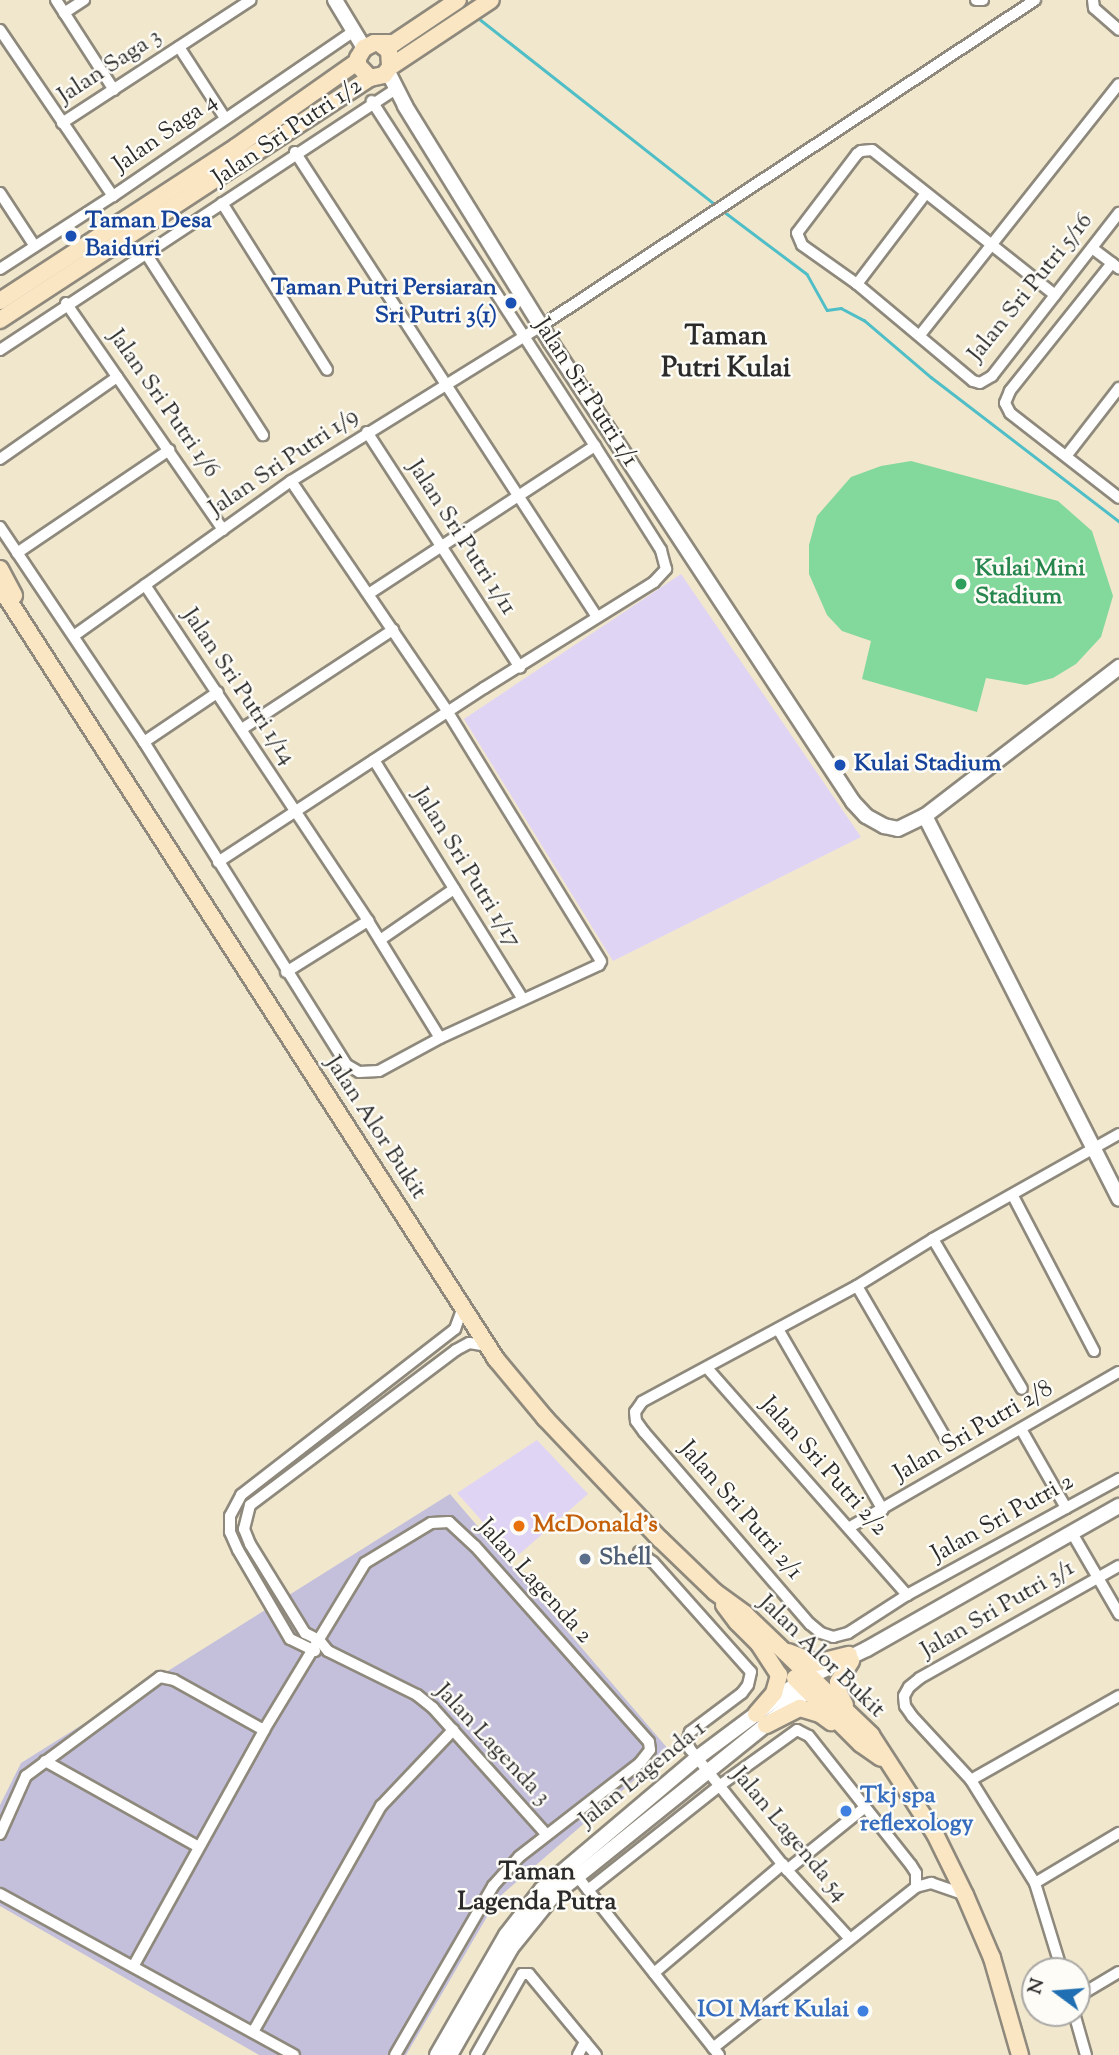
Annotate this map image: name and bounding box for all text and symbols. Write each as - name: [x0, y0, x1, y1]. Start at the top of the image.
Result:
- street label: Jalan Saga 3: [53, 23, 167, 111]
- street label: Jalan Sri Putri 1/2: [208, 72, 368, 194]
- street label: Jalan Saga 4: [109, 88, 223, 180]
- place label: Taman Desa Baiduri: [85, 208, 212, 264]
- street label: Jalan Sri Putri 5/16: [962, 208, 1100, 368]
- marker: Taman Desa Baiduri: [63, 228, 79, 244]
- place label: Taman Putri Persiaran Sri Putri 3(1): [271, 275, 497, 331]
- marker: Taman Putri Persiaran Sri Putri 3(1): [503, 295, 519, 311]
- street label: Jalan Sri Putri 1/1: [526, 313, 644, 473]
- district label: Taman Putri Kulai: [661, 320, 791, 386]
- street label: Jalan Sri Putri 1/6: [101, 324, 225, 484]
- street label: Jalan Sri Putri 1/9: [204, 402, 364, 524]
- street label: Jalan Sri Putri 1/11: [400, 455, 522, 621]
- place label: Kulai Mini Stadium: [975, 556, 1085, 612]
- marker: Kulai Mini Stadium: [953, 576, 969, 592]
- street label: Jalan Sri Putri 1/14: [175, 603, 301, 771]
- place label: Kulai Stadium: [854, 751, 1001, 779]
- marker: Kulai Stadium: [832, 757, 848, 773]
- street label: Jalan Sri Putri 1/17: [405, 783, 527, 953]
- street label: Jalan Alor Bukit: [318, 1051, 432, 1205]
- street label: Jalan Sri Putri 2/8: [890, 1375, 1058, 1489]
- street label: Jalan Sri Putri 2/2: [753, 1392, 893, 1542]
- street label: Jalan Sri Putri 2/1: [672, 1436, 808, 1586]
- street label: Jalan Sri Putri 2: [927, 1468, 1079, 1570]
- place label: McDonald's: [533, 1512, 658, 1540]
- street label: Jalan Lagenda 2: [470, 1514, 598, 1650]
- marker: McDonald's: [511, 1518, 527, 1534]
- place label: Shell: [599, 1545, 652, 1573]
- marker: Shell: [577, 1551, 593, 1567]
- street label: Jalan Sri Putri 3/1: [916, 1554, 1080, 1666]
- street label: Jalan Alor Bukit: [752, 1589, 890, 1725]
- street label: Jalan Lagenda 3: [428, 1678, 556, 1812]
- street label: Jalan Lagenda 1: [574, 1715, 712, 1835]
- street label: Jalan Lagenda 54: [724, 1762, 854, 1908]
- place label: Tkj spa reflexology: [860, 1783, 973, 1839]
- marker: Tkj spa reflexology: [838, 1803, 854, 1819]
- district label: Taman Lagenda Putra: [457, 1857, 617, 1918]
- north arrow: [1021, 1957, 1091, 2027]
- text: N: [1022, 1976, 1052, 1998]
- place label: IOI Mart Kulai: [698, 1997, 849, 2025]
- marker: IOI Mart Kulai: [855, 2003, 871, 2019]

